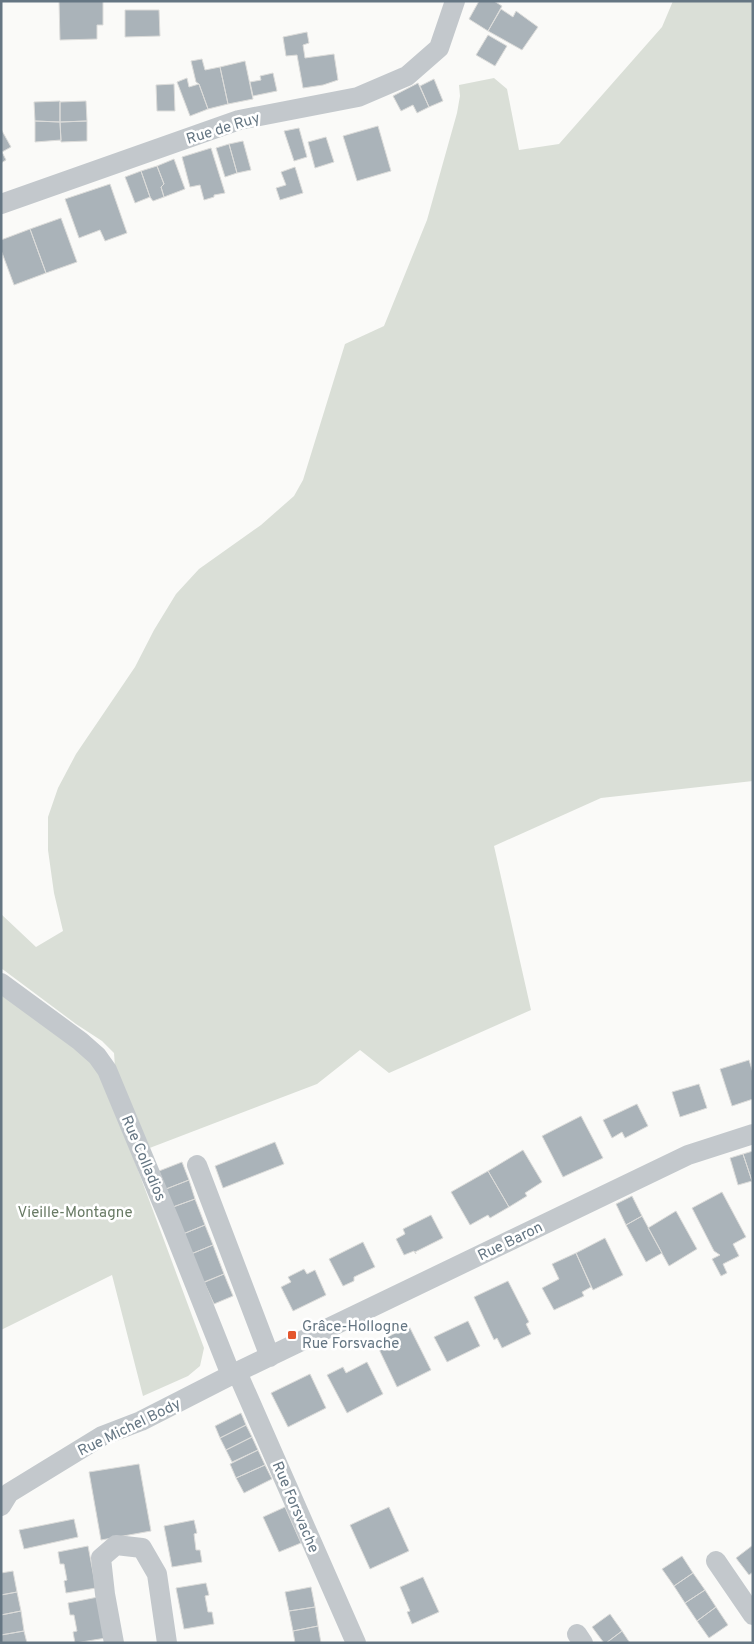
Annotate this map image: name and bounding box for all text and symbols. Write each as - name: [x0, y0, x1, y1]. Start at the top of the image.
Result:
- street label: Rue de Ruy: [184, 109, 263, 150]
- street label: Rue Colladios: [116, 1113, 169, 1204]
- park label: Vieille-Montagne: [18, 1204, 132, 1223]
- street label: Rue Baron: [475, 1218, 546, 1266]
- place label: Grâce-Hollogne Rue Forsvache: [302, 1318, 408, 1354]
- marker: Grâce-Hollogne Rue Forsvache: [286, 1329, 298, 1341]
- street label: Rue Michel Body: [75, 1395, 184, 1461]
- street label: Rue Forsvache: [267, 1459, 322, 1556]

